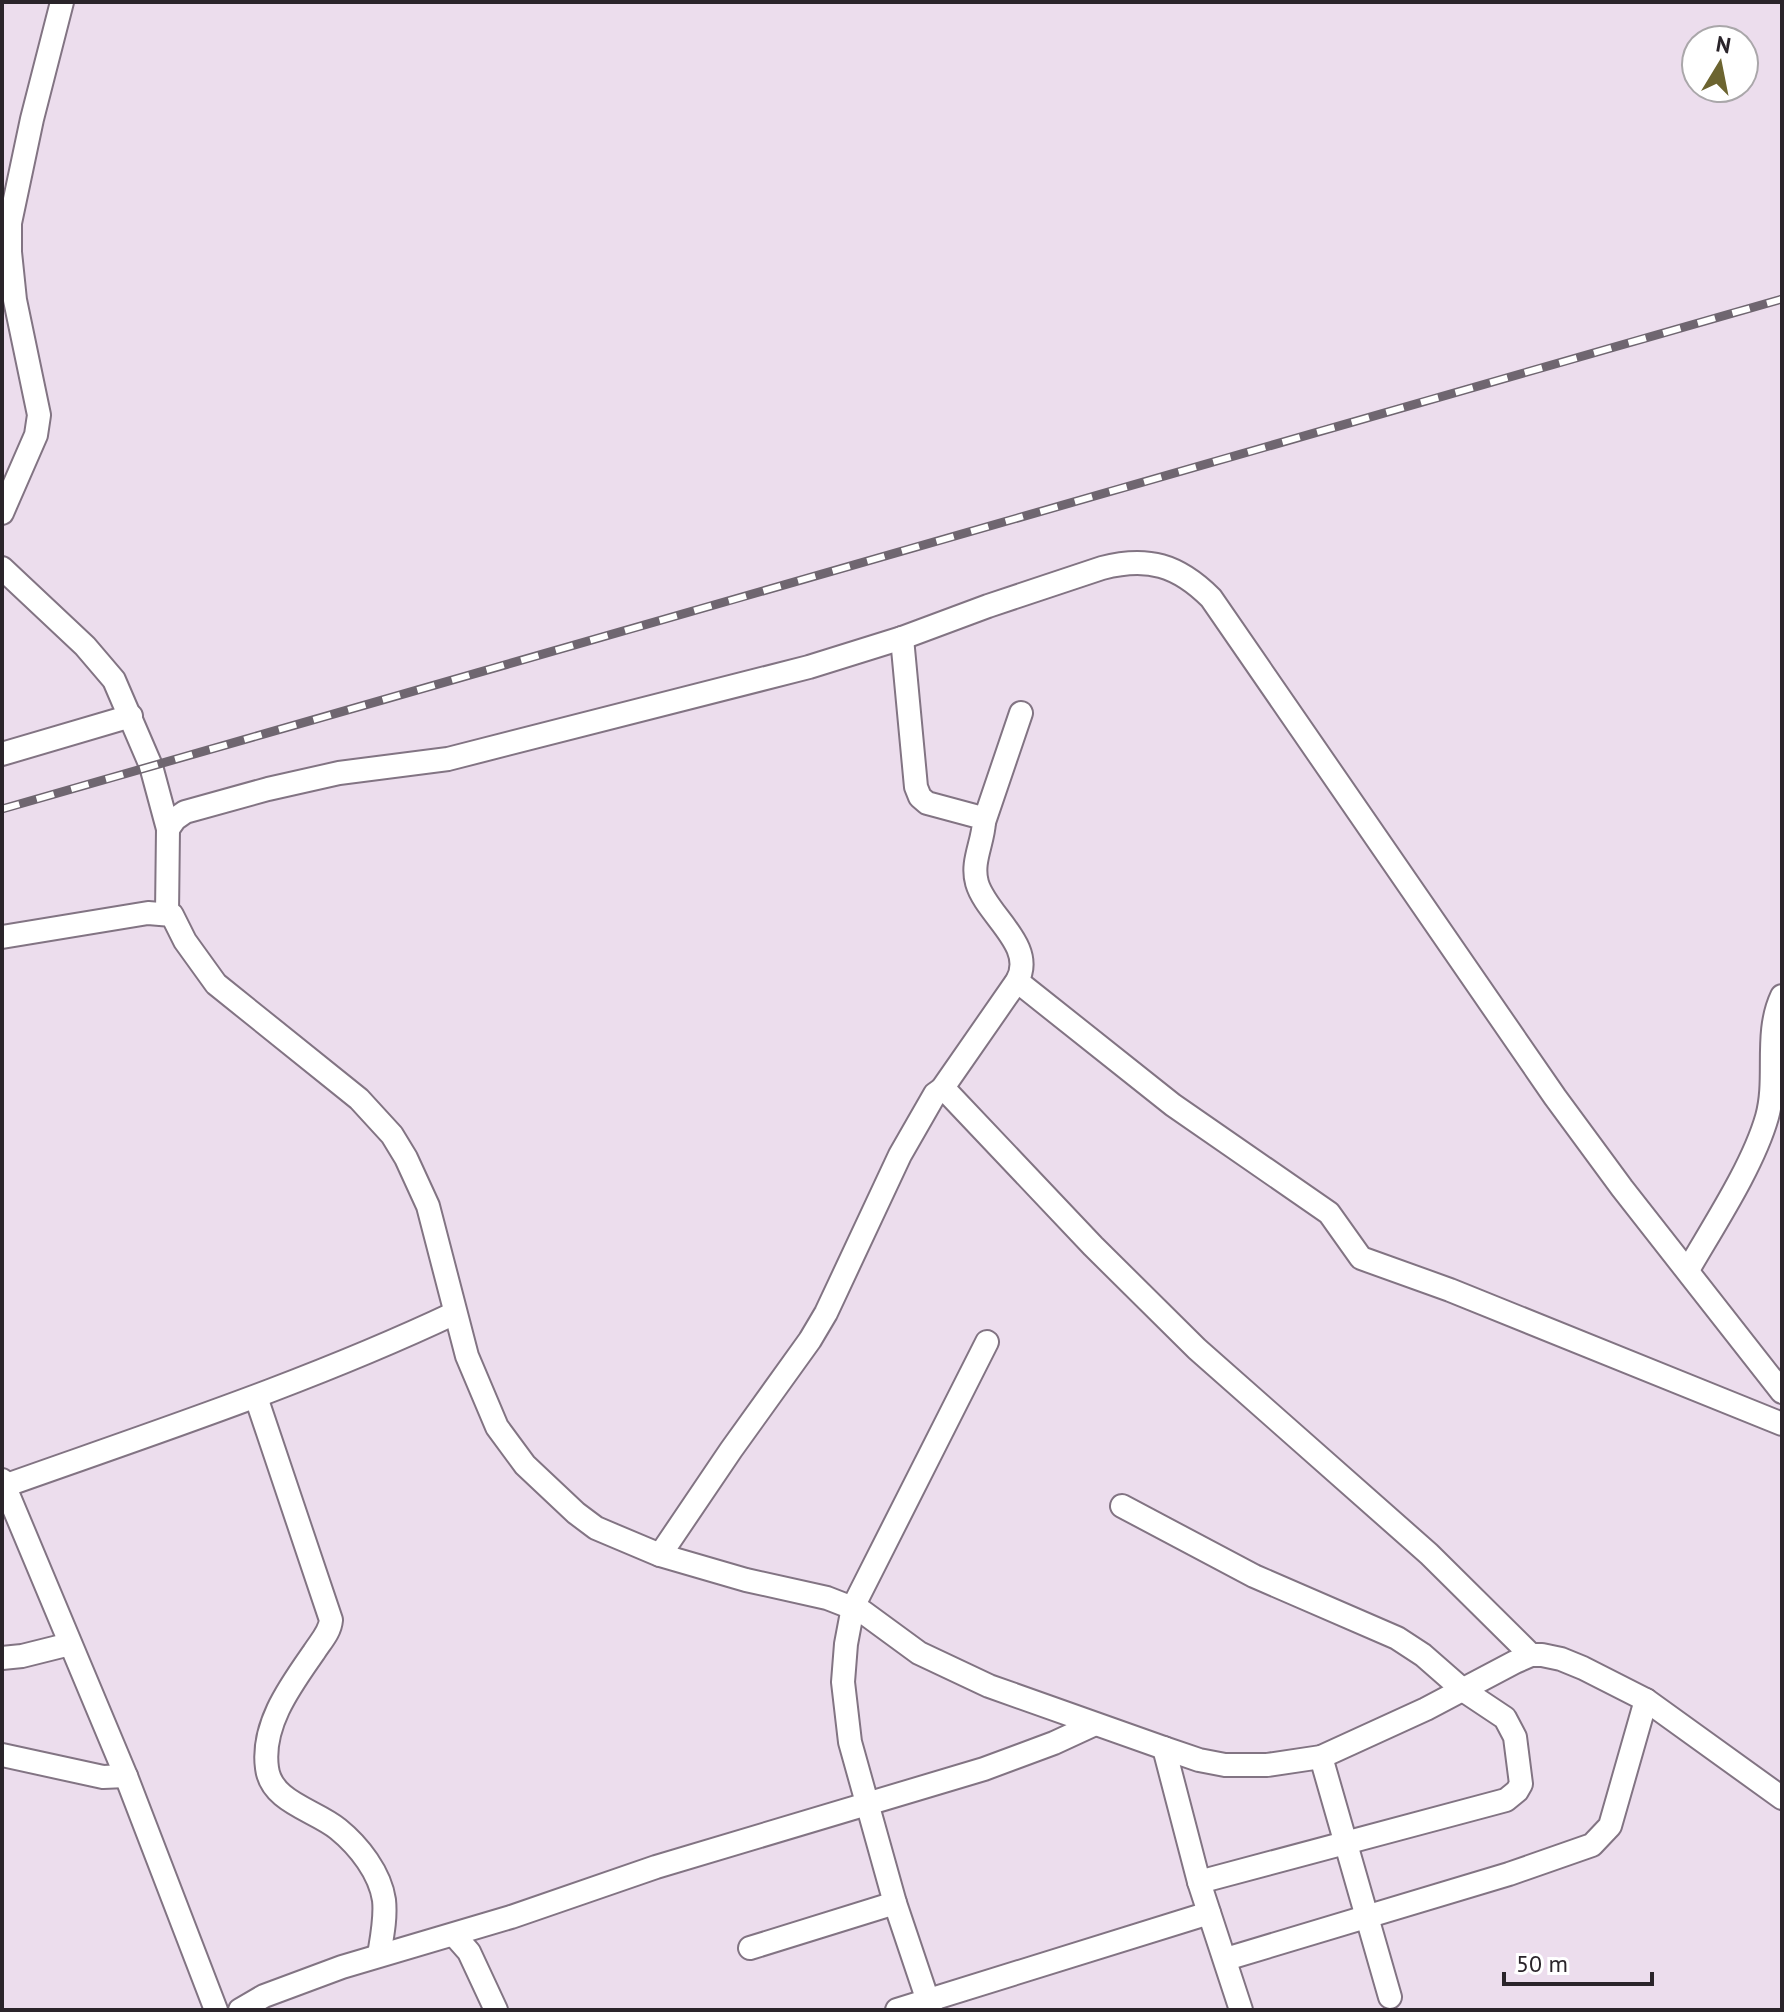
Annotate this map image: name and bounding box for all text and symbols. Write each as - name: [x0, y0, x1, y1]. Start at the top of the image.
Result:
- north arrow: [1680, 24, 1760, 104]
- text: N: [1714, 29, 1733, 59]
- scale bar: [1504, 1936, 1652, 1986]
- text: 50 m: [1516, 1948, 1568, 1979]

